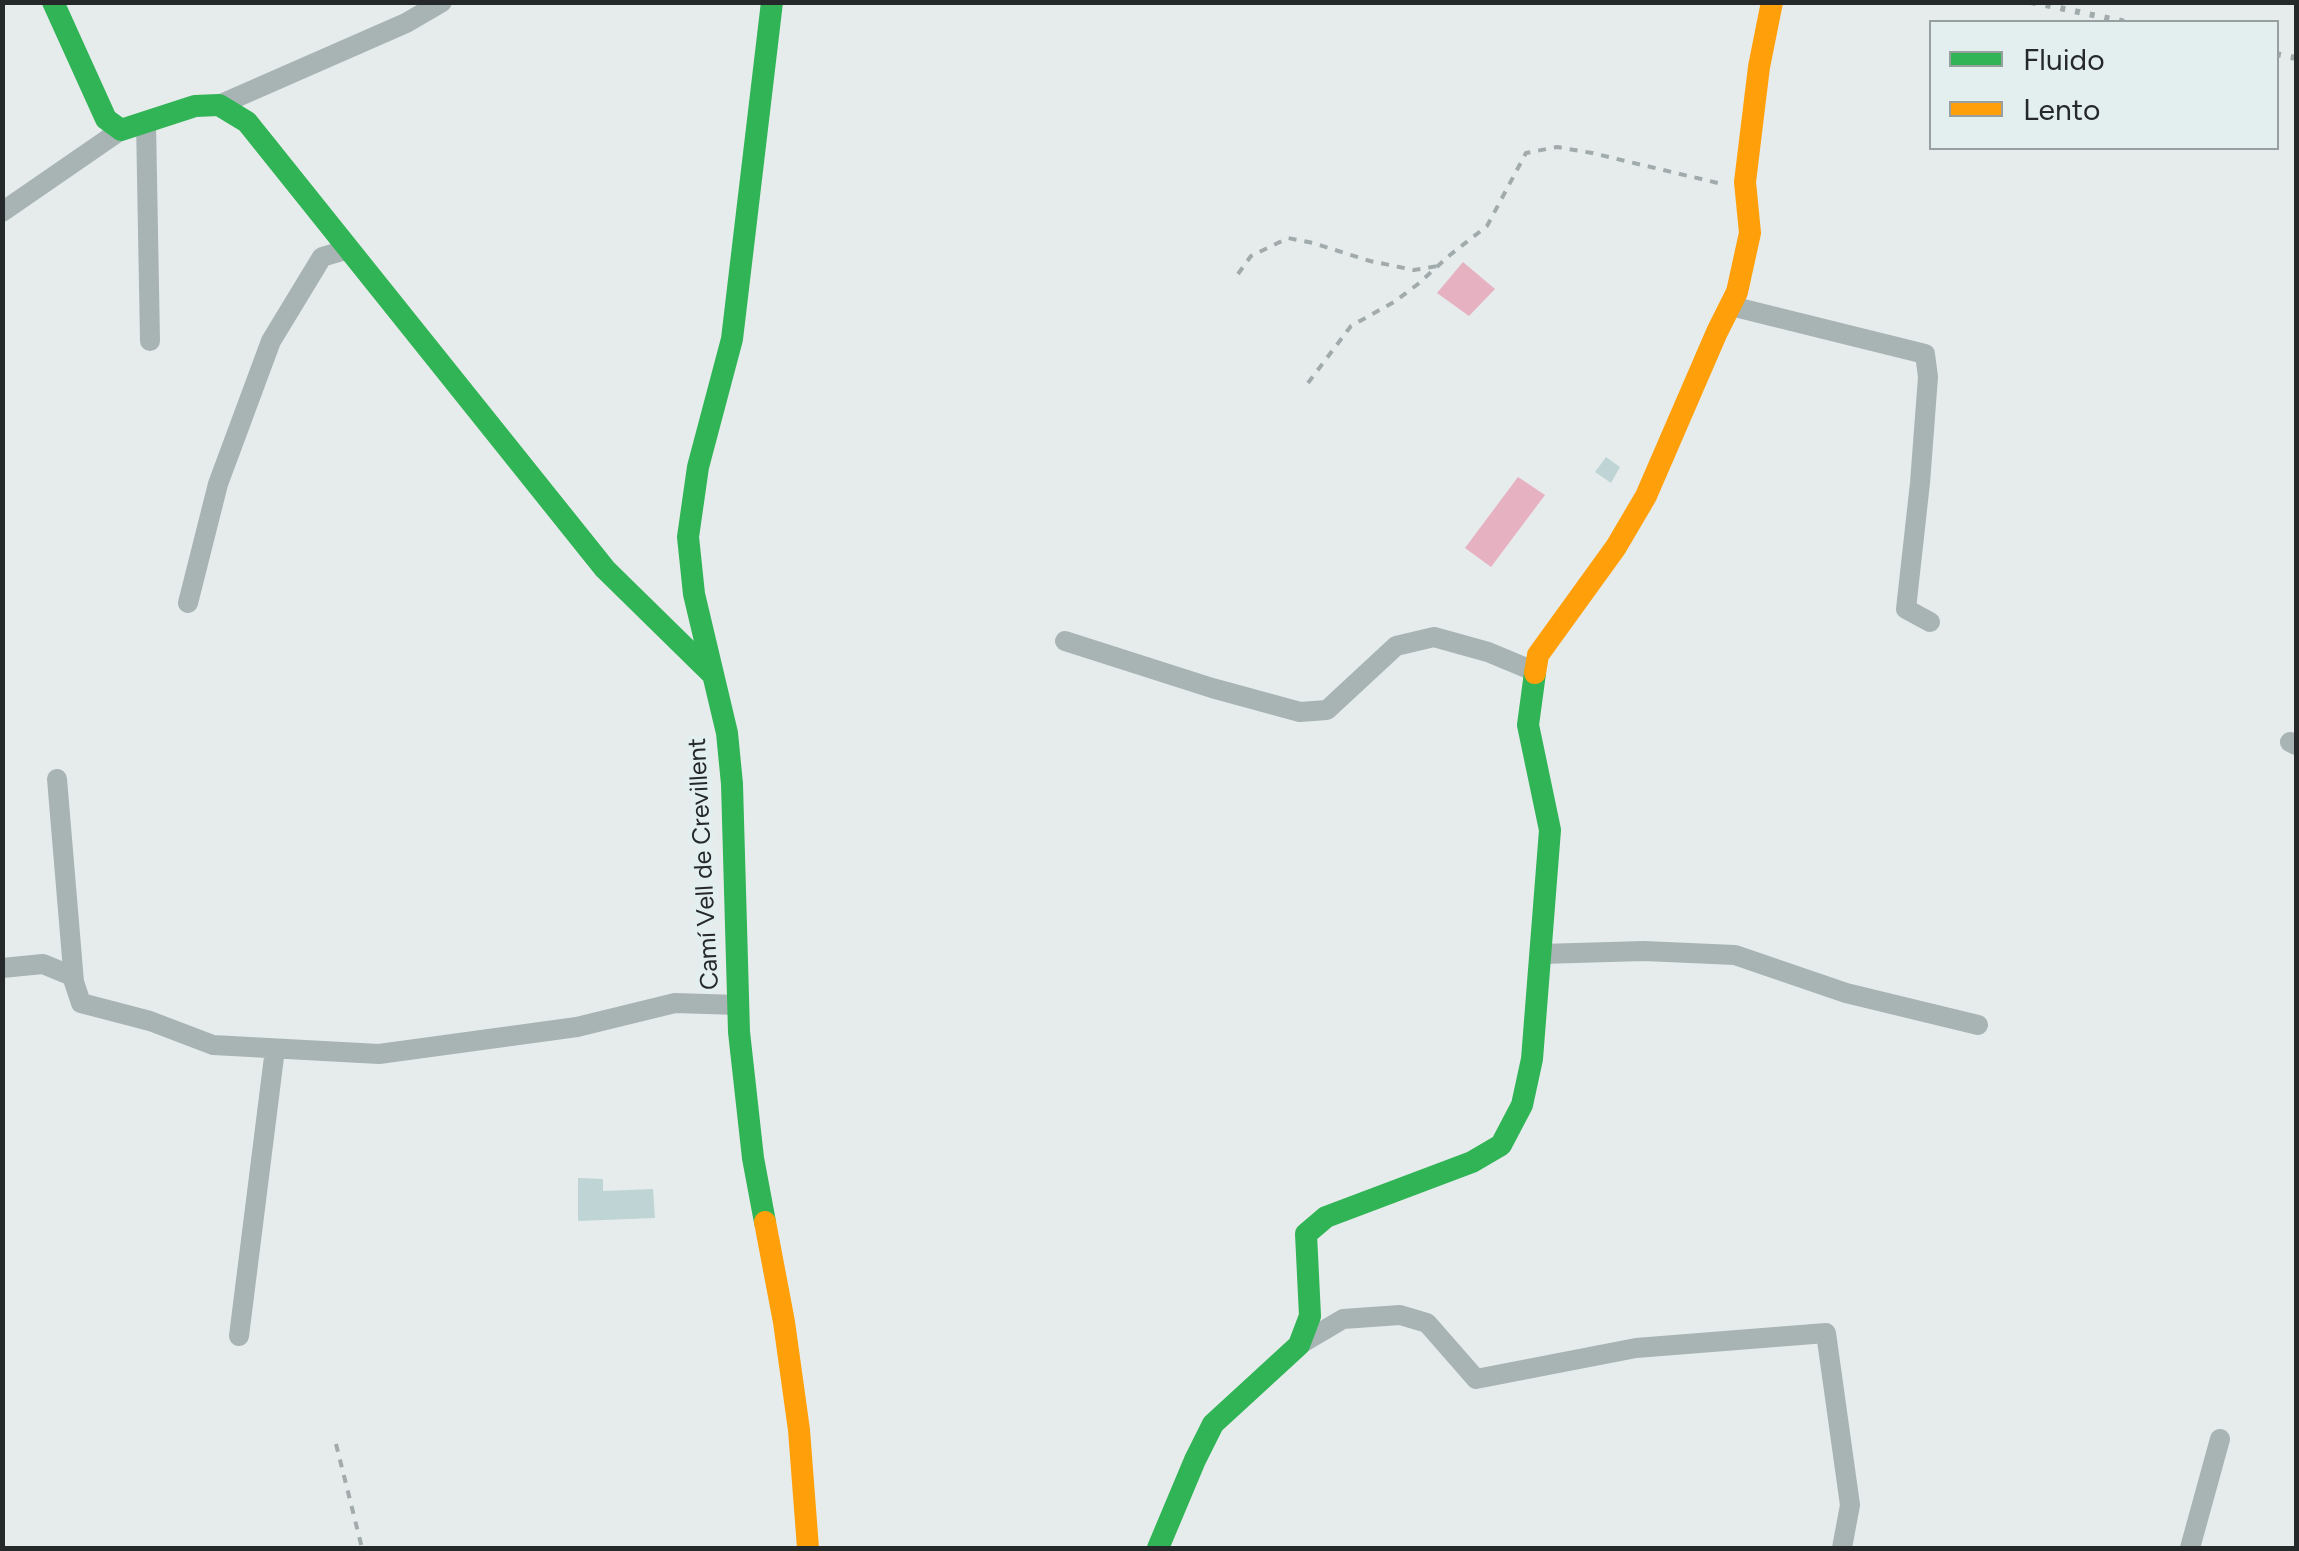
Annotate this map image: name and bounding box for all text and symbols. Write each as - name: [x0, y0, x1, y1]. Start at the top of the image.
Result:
- legend: [1929, 20, 2279, 150]
- text: Fluido: [2023, 41, 2105, 78]
- text: Lento: [2023, 91, 2100, 128]
- street label: Camí Vell de Crevillent: [682, 737, 726, 991]

